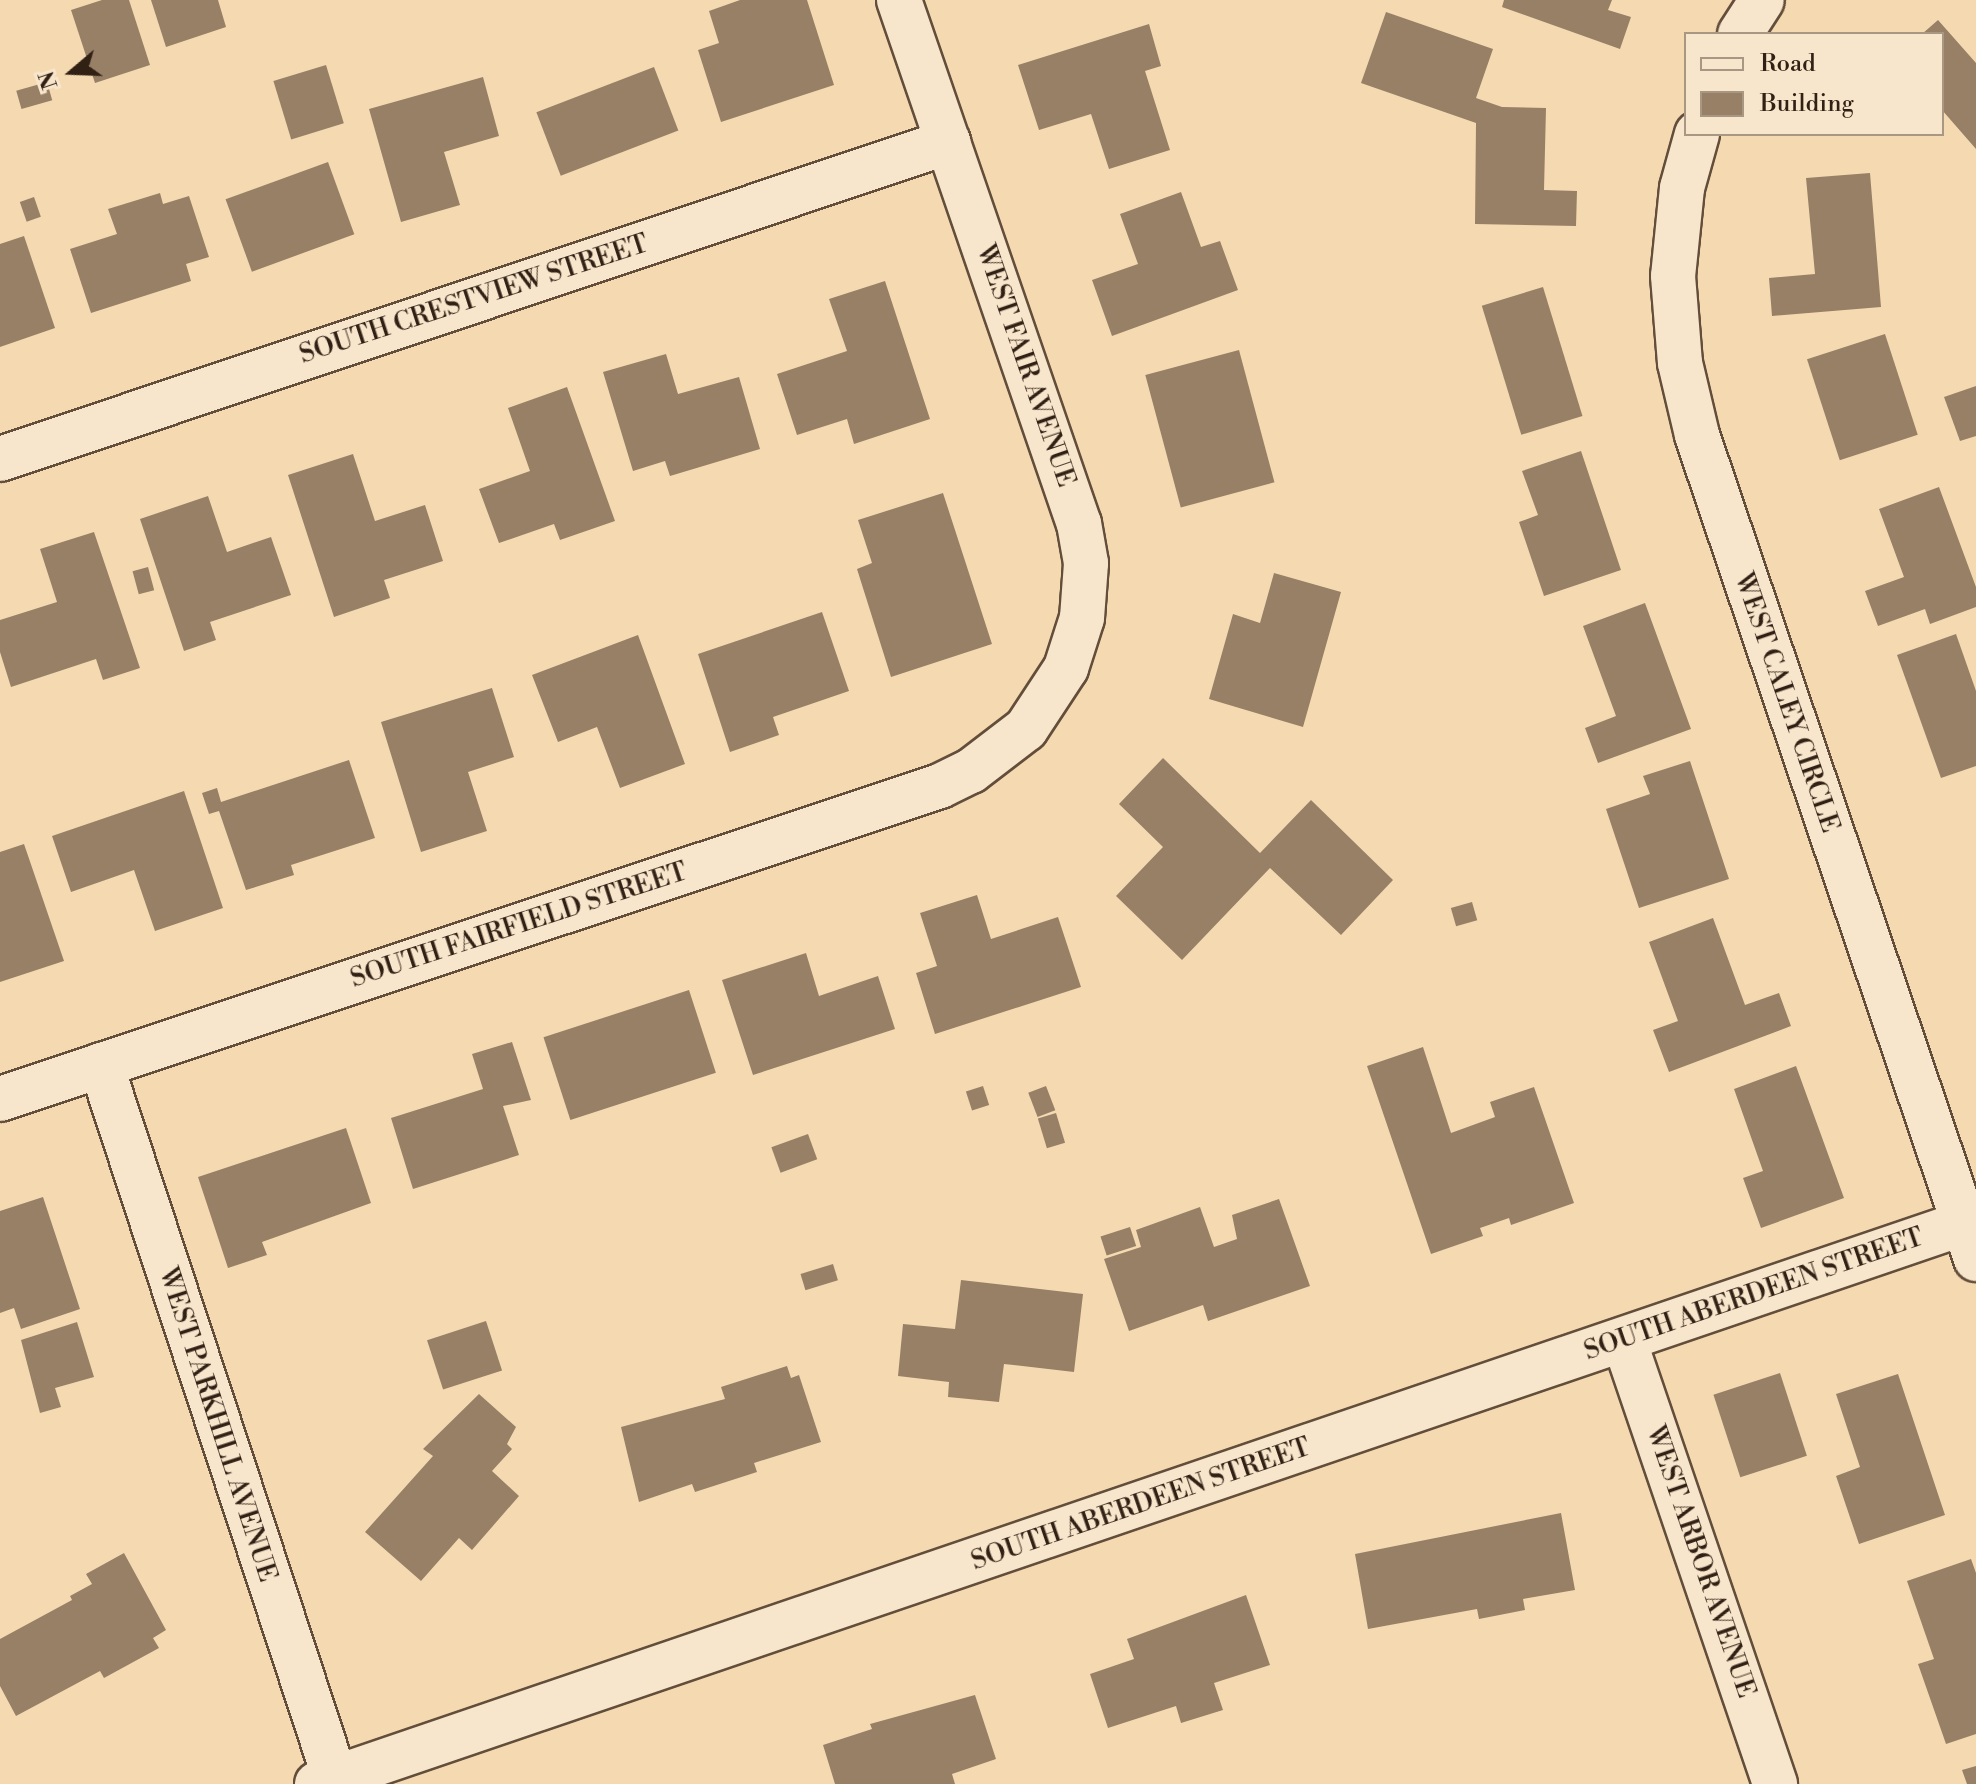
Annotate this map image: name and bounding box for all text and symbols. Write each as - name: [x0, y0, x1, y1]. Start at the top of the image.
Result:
- north arrow: [32, 32, 112, 112]
- legend: [1684, 32, 1944, 136]
- text: Road: [1760, 49, 1816, 79]
- text: N: [33, 67, 64, 93]
- text: Building: [1760, 89, 1854, 119]
- street label: SOUTH CRESTVIEW STREET: [296, 229, 652, 371]
- street label: WEST FAIR AVENUE: [969, 241, 1081, 491]
- street label: WEST CALEY CIRCLE: [1727, 569, 1845, 837]
- street label: SOUTH FAIRFIELD STREET: [347, 857, 691, 995]
- street label: SOUTH ABERDEEN STREET: [1580, 1222, 1928, 1368]
- street label: WEST PARKHILL AVENUE: [151, 1264, 283, 1586]
- street label: WEST ARBOR AVENUE: [1639, 1422, 1761, 1702]
- street label: SOUTH ABERDEEN STREET: [967, 1432, 1315, 1578]

